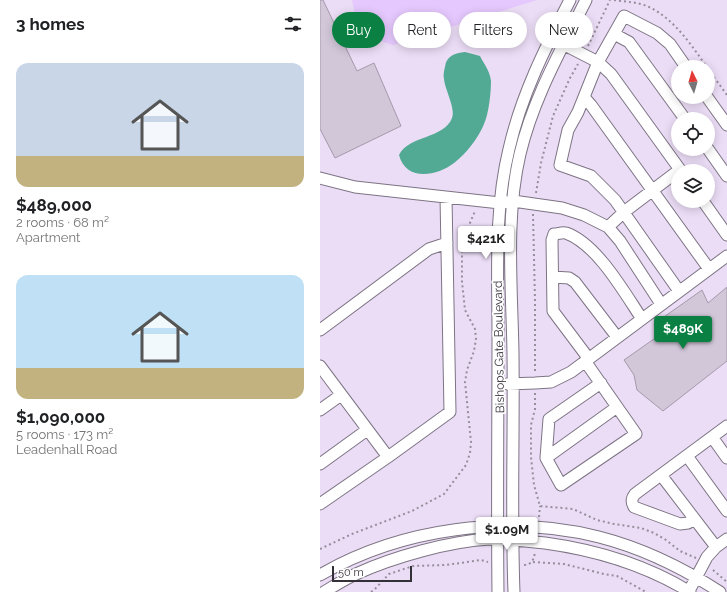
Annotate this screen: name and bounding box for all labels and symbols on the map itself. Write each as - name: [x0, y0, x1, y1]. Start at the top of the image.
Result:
- north arrow: [671, 60, 715, 104]
- pin: $421K: [458, 226, 514, 260]
- street label: Bishops Gate Boulevard: [491, 281, 507, 413]
- pin: $489K: [655, 316, 711, 350]
- pin: $1.09M: [474, 517, 540, 551]
- scale bar: [332, 564, 412, 583]

